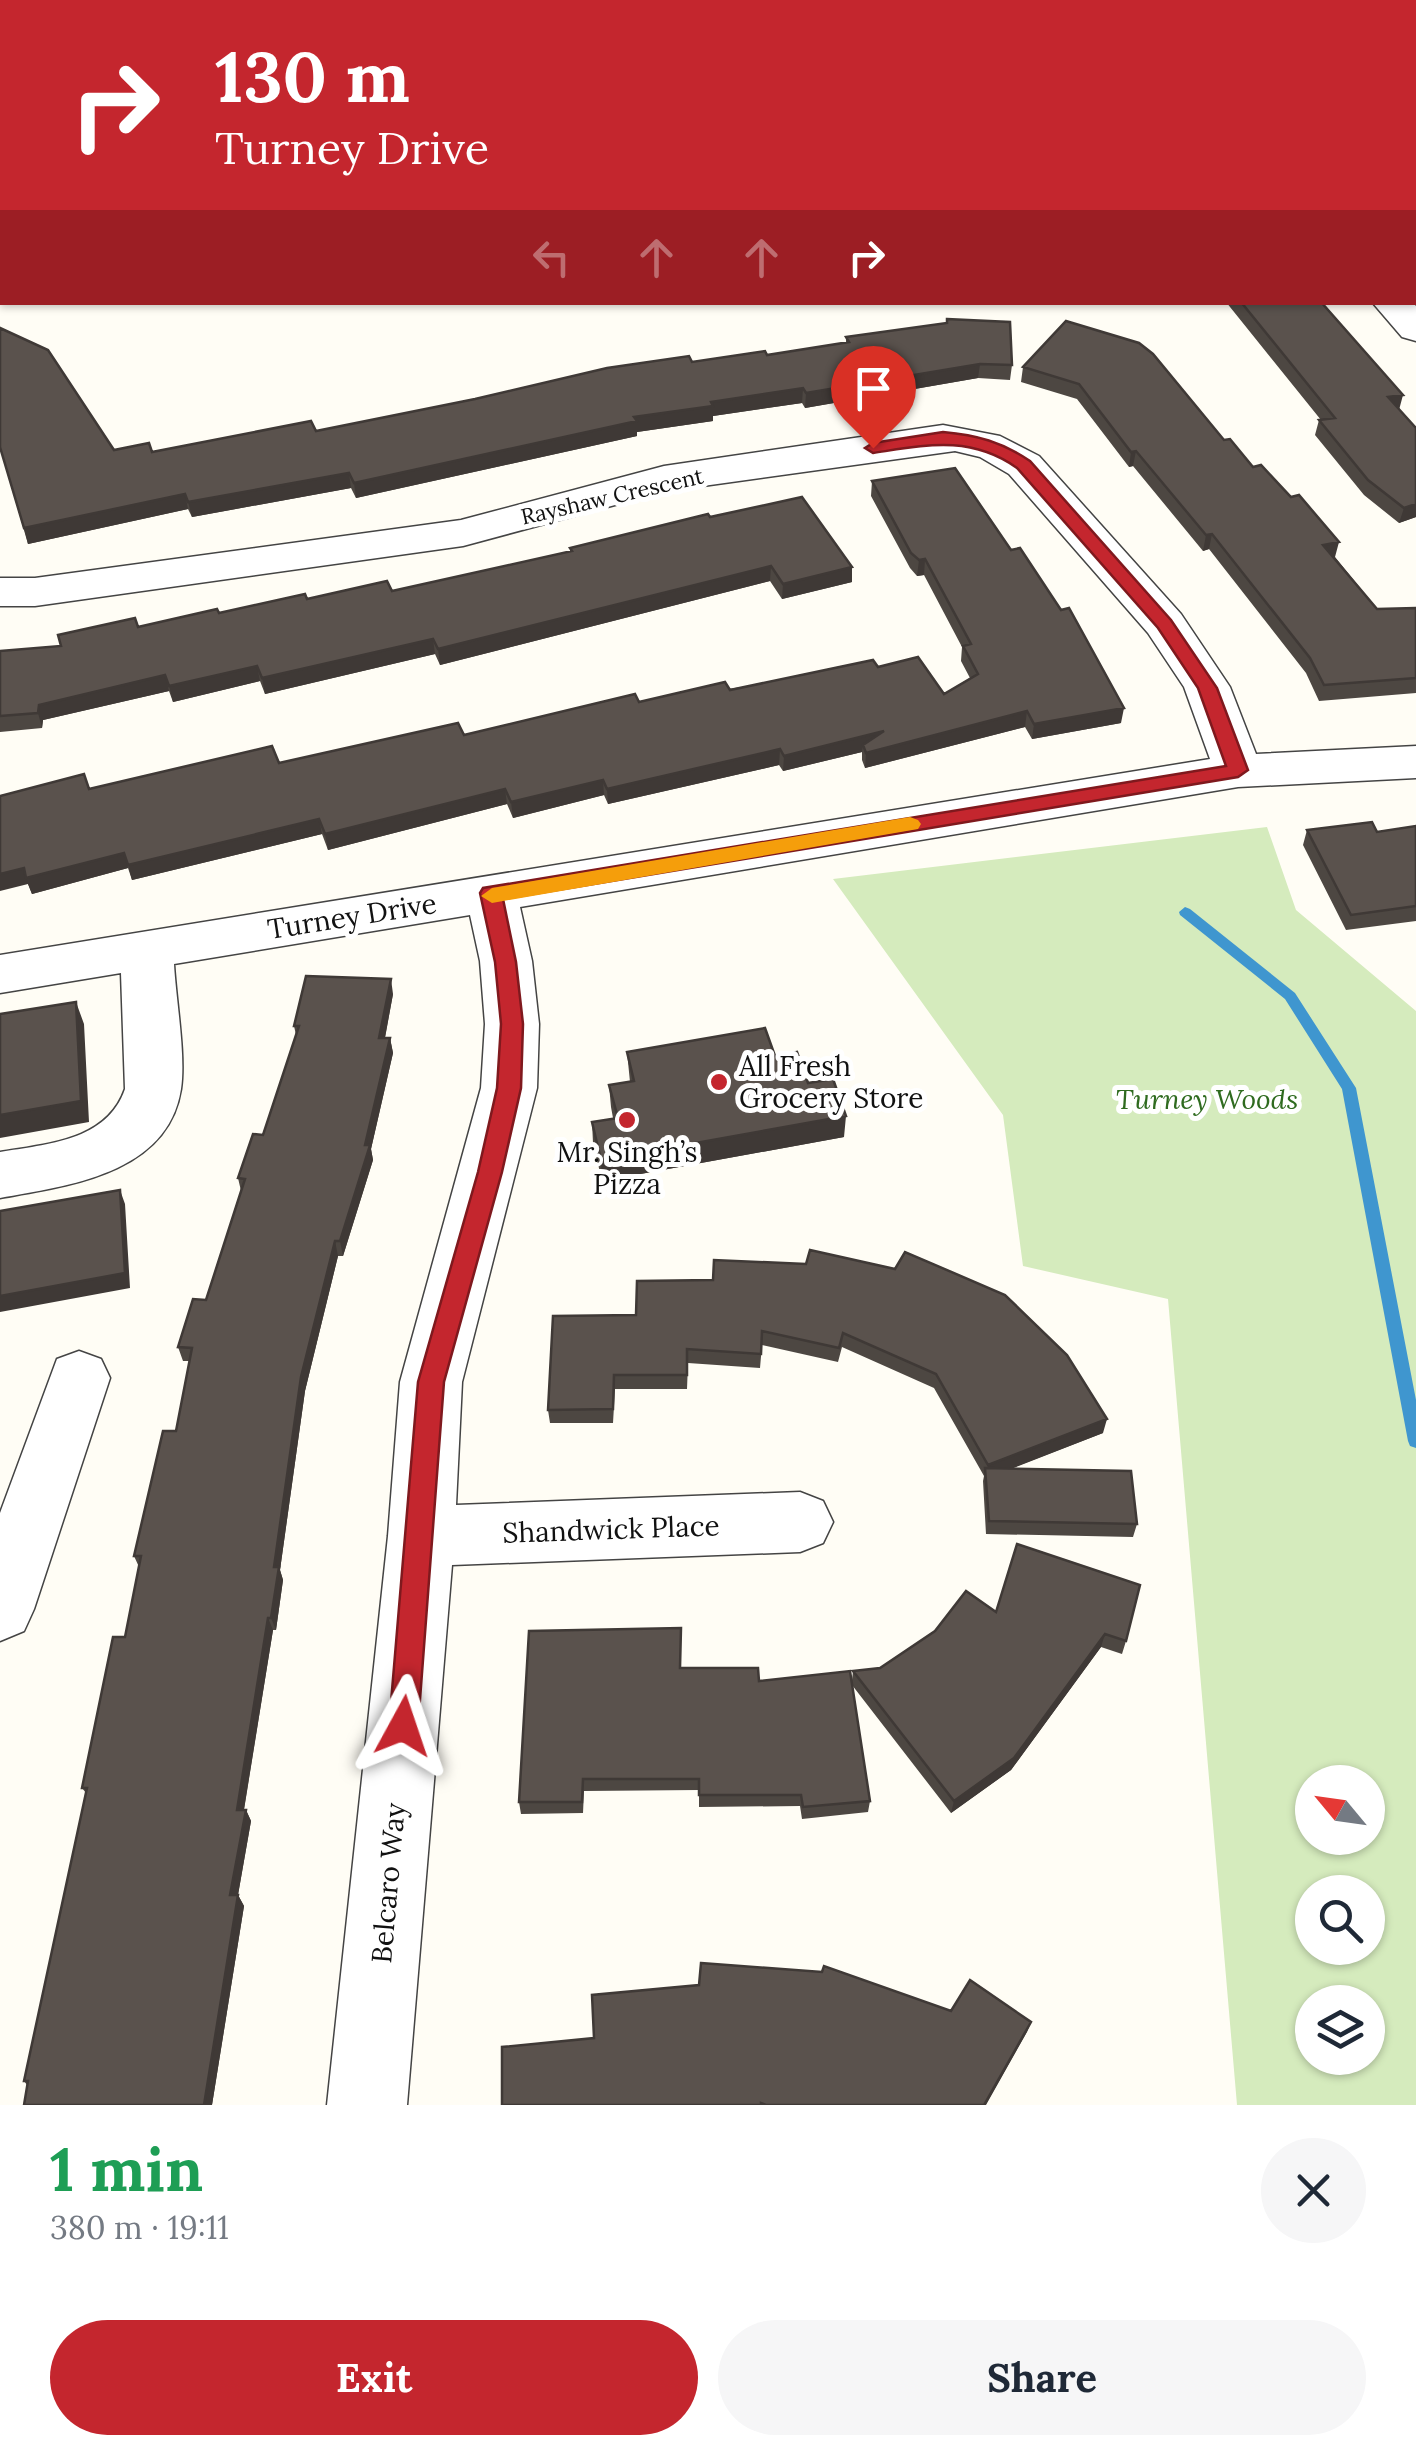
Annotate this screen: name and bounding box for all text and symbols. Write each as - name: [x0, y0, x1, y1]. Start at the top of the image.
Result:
- text: 130 m: [215, 32, 410, 121]
- icon: right: [50, 40, 180, 170]
- text: Turney Drive: [215, 119, 489, 176]
- icon: left: [524, 230, 579, 285]
- icon: ahead: [629, 230, 684, 285]
- icon: ahead: [734, 230, 789, 285]
- icon: right: [839, 230, 894, 285]
- pin: [831, 346, 916, 449]
- icon: arrive: [846, 361, 901, 416]
- street label: Rayshaw Crescent: [518, 461, 706, 531]
- street label: Turney Drive: [265, 885, 439, 947]
- place label: All Fresh Grocery Store: [738, 1048, 923, 1116]
- marker: All Fresh Grocery Store: [708, 1071, 730, 1093]
- park label: Turney Woods: [1116, 1081, 1298, 1117]
- marker: Mr. Singh’s Pizza: [616, 1109, 638, 1131]
- place label: Mr. Singh’s Pizza: [556, 1134, 698, 1202]
- street label: Shandwick Place: [502, 1507, 720, 1551]
- position arrow: [351, 1674, 455, 1778]
- north arrow: [1295, 1765, 1385, 1855]
- map controls: [1295, 1765, 1385, 2075]
- street label: Belcaro Way: [363, 1801, 413, 1965]
- button: search: [1295, 1875, 1385, 1965]
- button: layers: [1295, 1985, 1385, 2075]
- text: 1 min: [50, 2131, 203, 2207]
- button: close: [1261, 2138, 1366, 2243]
- text: 380 m · 19:11: [50, 2207, 229, 2248]
- button: Exit: [50, 2320, 698, 2435]
- button: Share: [718, 2320, 1366, 2435]

